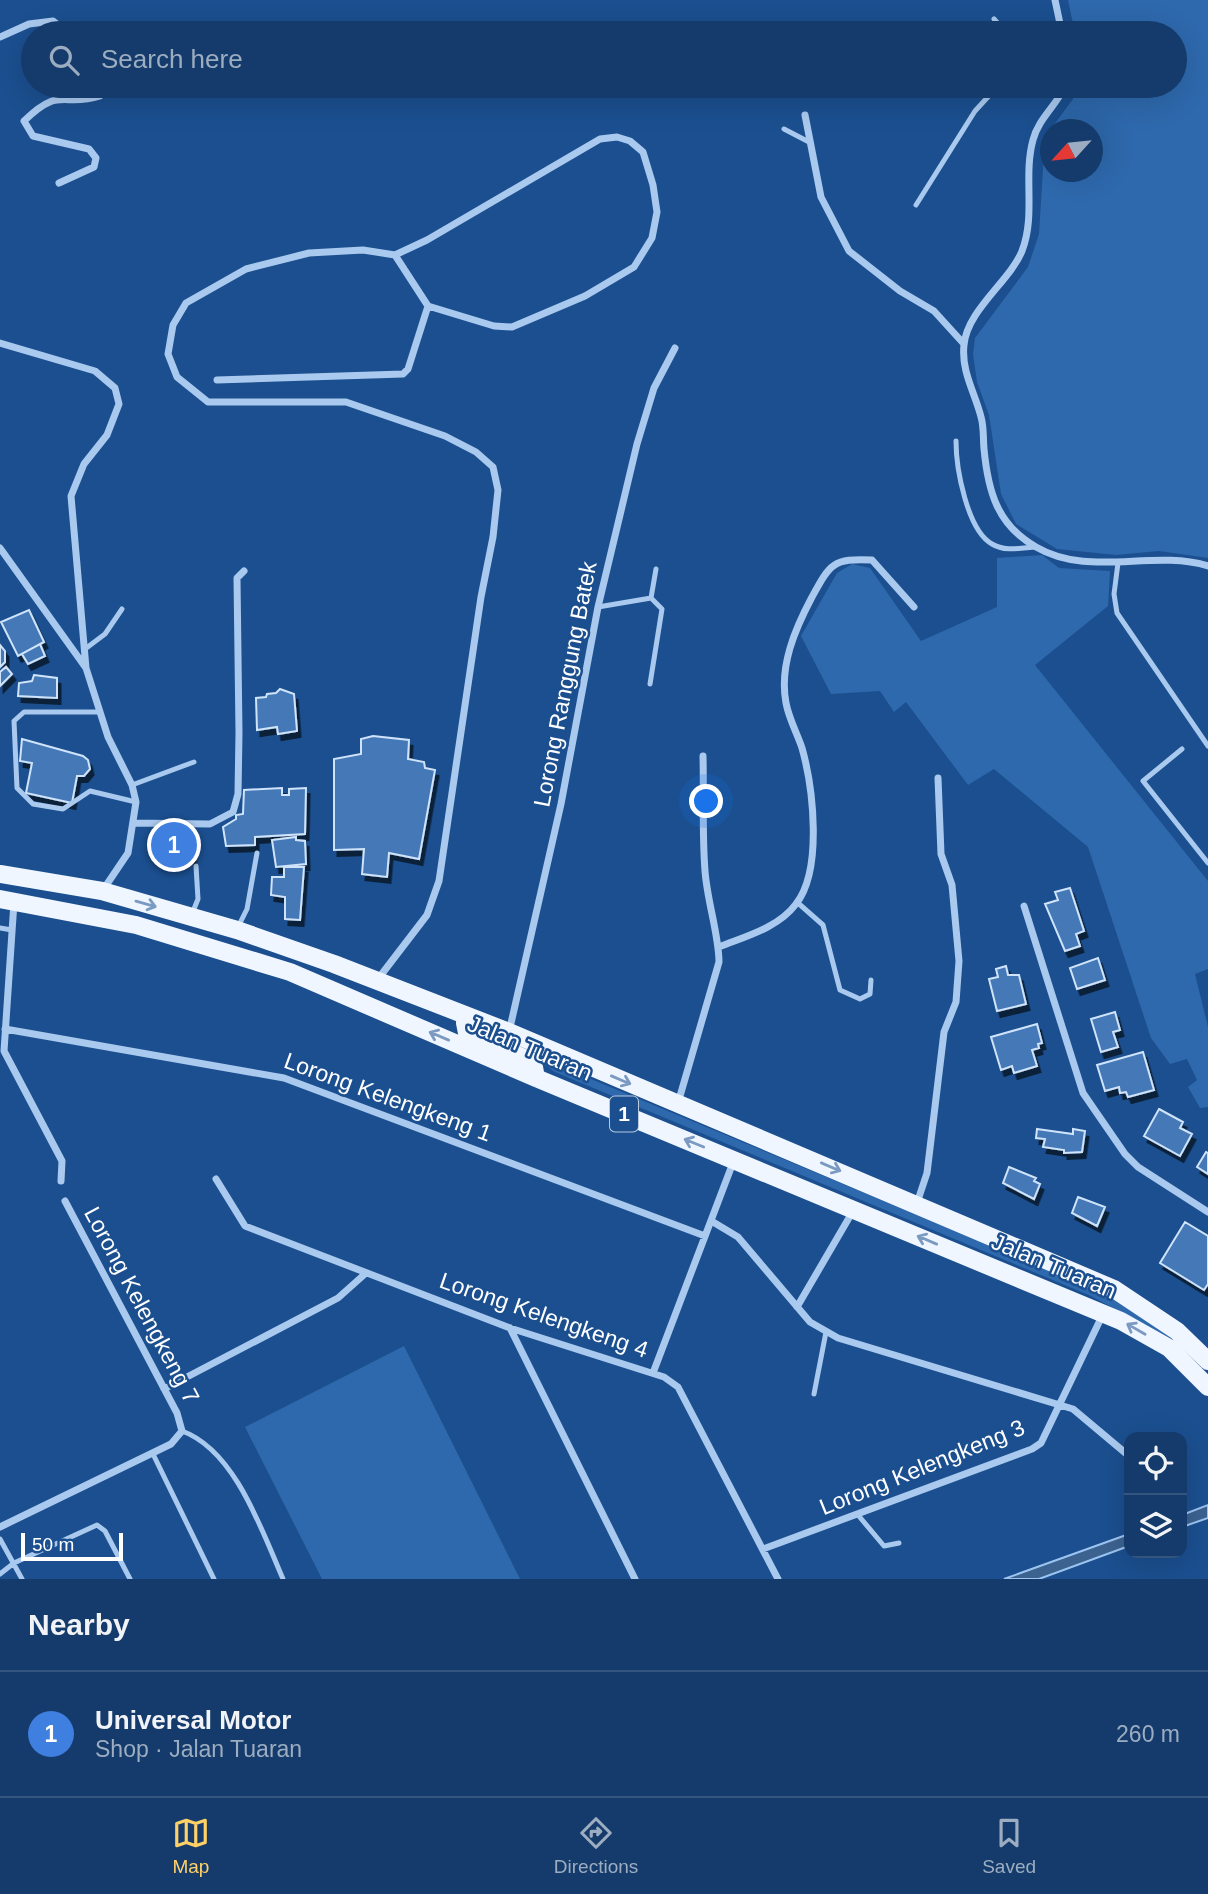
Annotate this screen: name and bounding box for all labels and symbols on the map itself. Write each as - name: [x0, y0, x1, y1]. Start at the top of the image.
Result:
- north arrow: [1040, 119, 1103, 182]
- street label: Lorong Ranggung Batek: [528, 559, 602, 809]
- your location: [689, 784, 723, 818]
- pin: 1: [151, 819, 197, 871]
- one-way arrow: [134, 898, 156, 911]
- street label: Jalan Tuaran: [464, 1010, 596, 1086]
- one-way arrow: [429, 1029, 450, 1042]
- street label: Lorong Kelengkeng 1: [281, 1047, 495, 1147]
- one-way arrow: [610, 1074, 632, 1087]
- road number: 1: [610, 1096, 638, 1132]
- one-way arrow: [684, 1136, 706, 1149]
- one-way arrow: [820, 1162, 842, 1175]
- street label: Lorong Kelengkeng 7: [79, 1202, 205, 1408]
- street label: Jalan Tuaran: [988, 1228, 1120, 1304]
- one-way arrow: [917, 1232, 938, 1245]
- street label: Lorong Kelengkeng 4: [436, 1267, 652, 1363]
- one-way arrow: [1126, 1322, 1147, 1335]
- street label: Lorong Kelengkeng 3: [816, 1414, 1028, 1520]
- scale bar: [21, 1530, 122, 1562]

